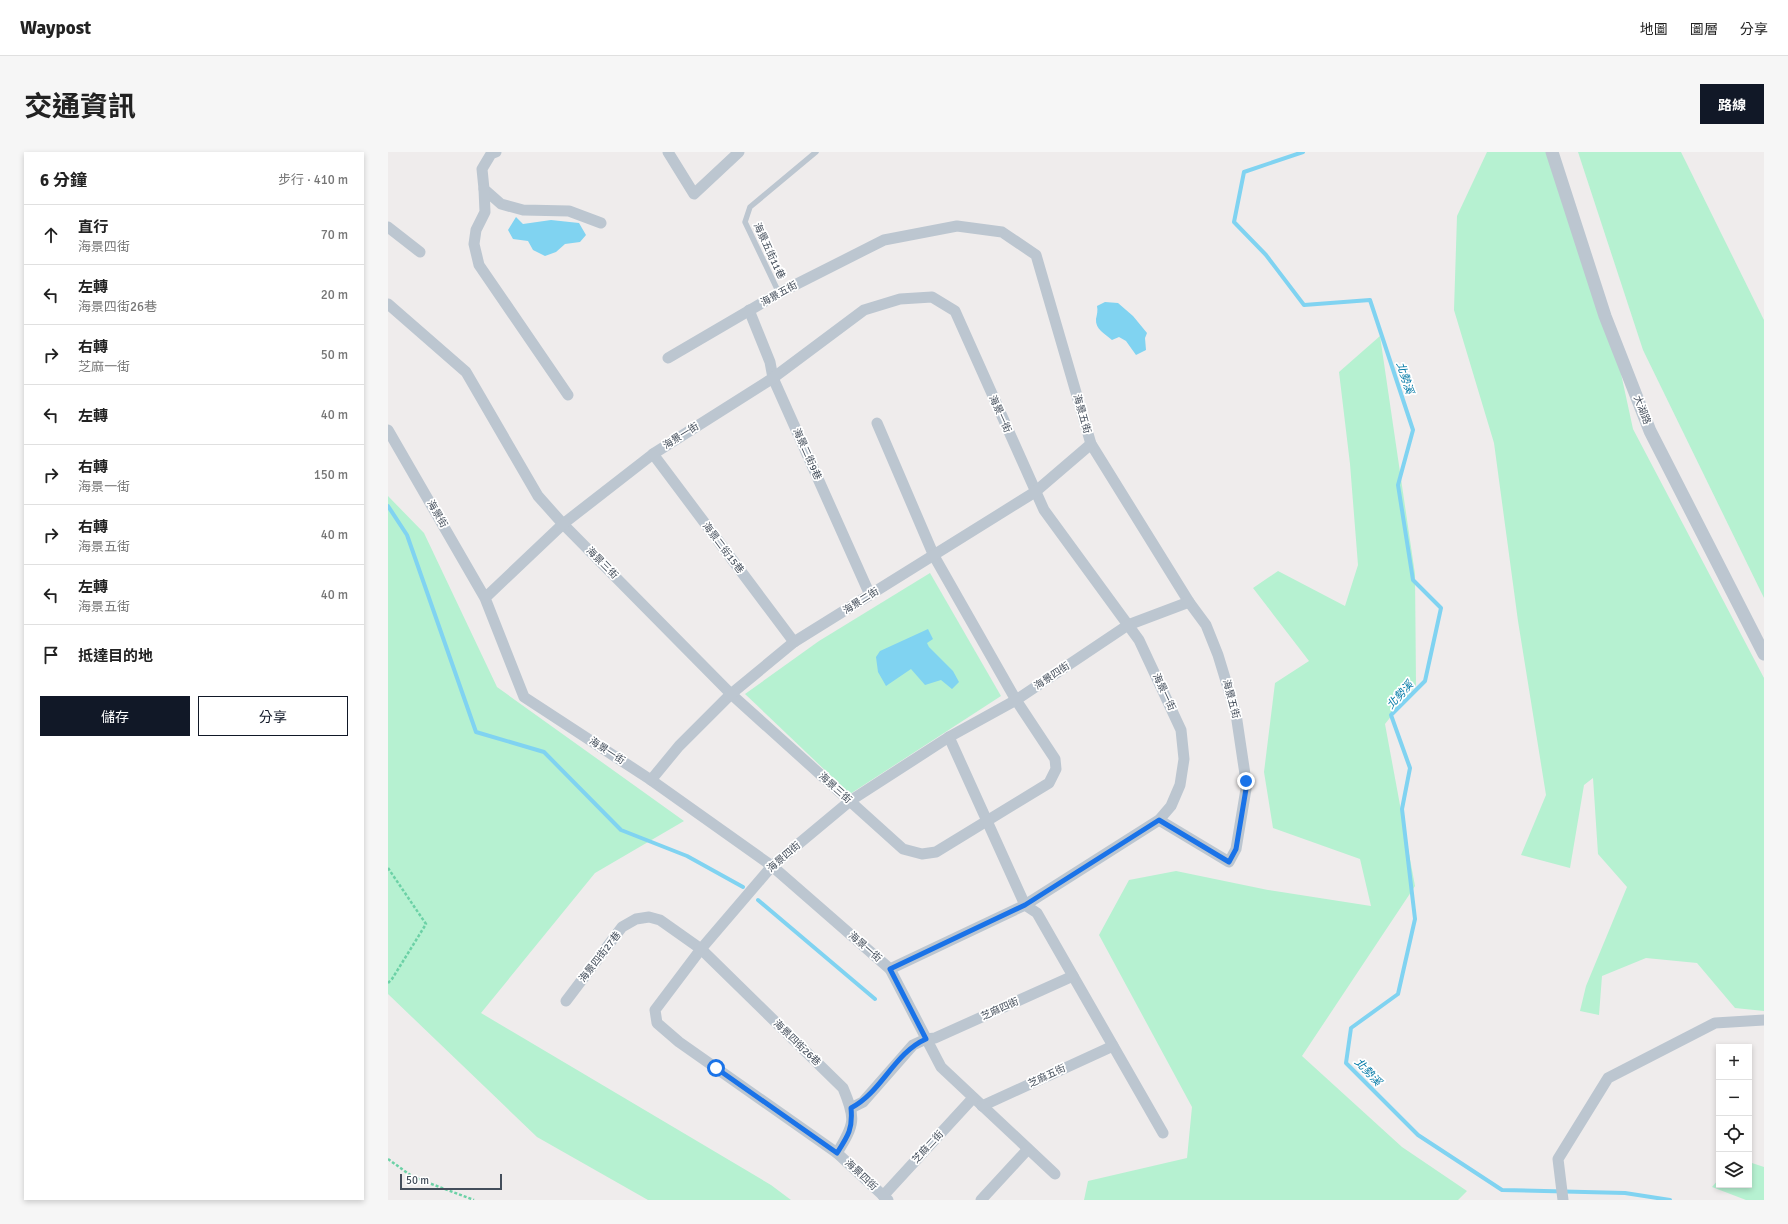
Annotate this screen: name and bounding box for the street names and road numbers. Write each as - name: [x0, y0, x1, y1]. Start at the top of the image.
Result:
- street label: 海景五街11巷: [751, 221, 787, 281]
- street label: 海景五街: [759, 279, 799, 309]
- street label: 海景一街: [986, 393, 1014, 435]
- street label: 海景五街: [1071, 393, 1093, 435]
- street label: 大湖路: [1631, 394, 1653, 426]
- street label: 海景一街: [661, 420, 701, 452]
- street label: 海景二街9巷: [790, 426, 824, 482]
- street label: 海景街: [424, 498, 450, 530]
- street label: 海景二街15巷: [700, 520, 746, 576]
- street label: 海景三街: [584, 545, 620, 581]
- street label: 海景二街: [841, 585, 881, 617]
- street label: 海景四街: [1032, 660, 1072, 692]
- street label: 海景一街: [1150, 671, 1178, 713]
- street label: 海景五街: [1220, 678, 1242, 720]
- street label: 海景一街: [587, 735, 627, 767]
- street label: 海景三街: [816, 770, 854, 806]
- street label: 海景四街: [765, 839, 803, 875]
- street label: 海景四街27巷: [577, 929, 623, 985]
- street label: 海景一街: [846, 929, 884, 965]
- street label: 芝麻四街: [979, 995, 1021, 1023]
- street label: 海景四街26巷: [771, 1018, 823, 1068]
- street label: 芝麻五街: [1026, 1062, 1068, 1090]
- street label: 芝麻二街: [910, 1128, 946, 1166]
- street label: 海景四街: [842, 1157, 880, 1193]

